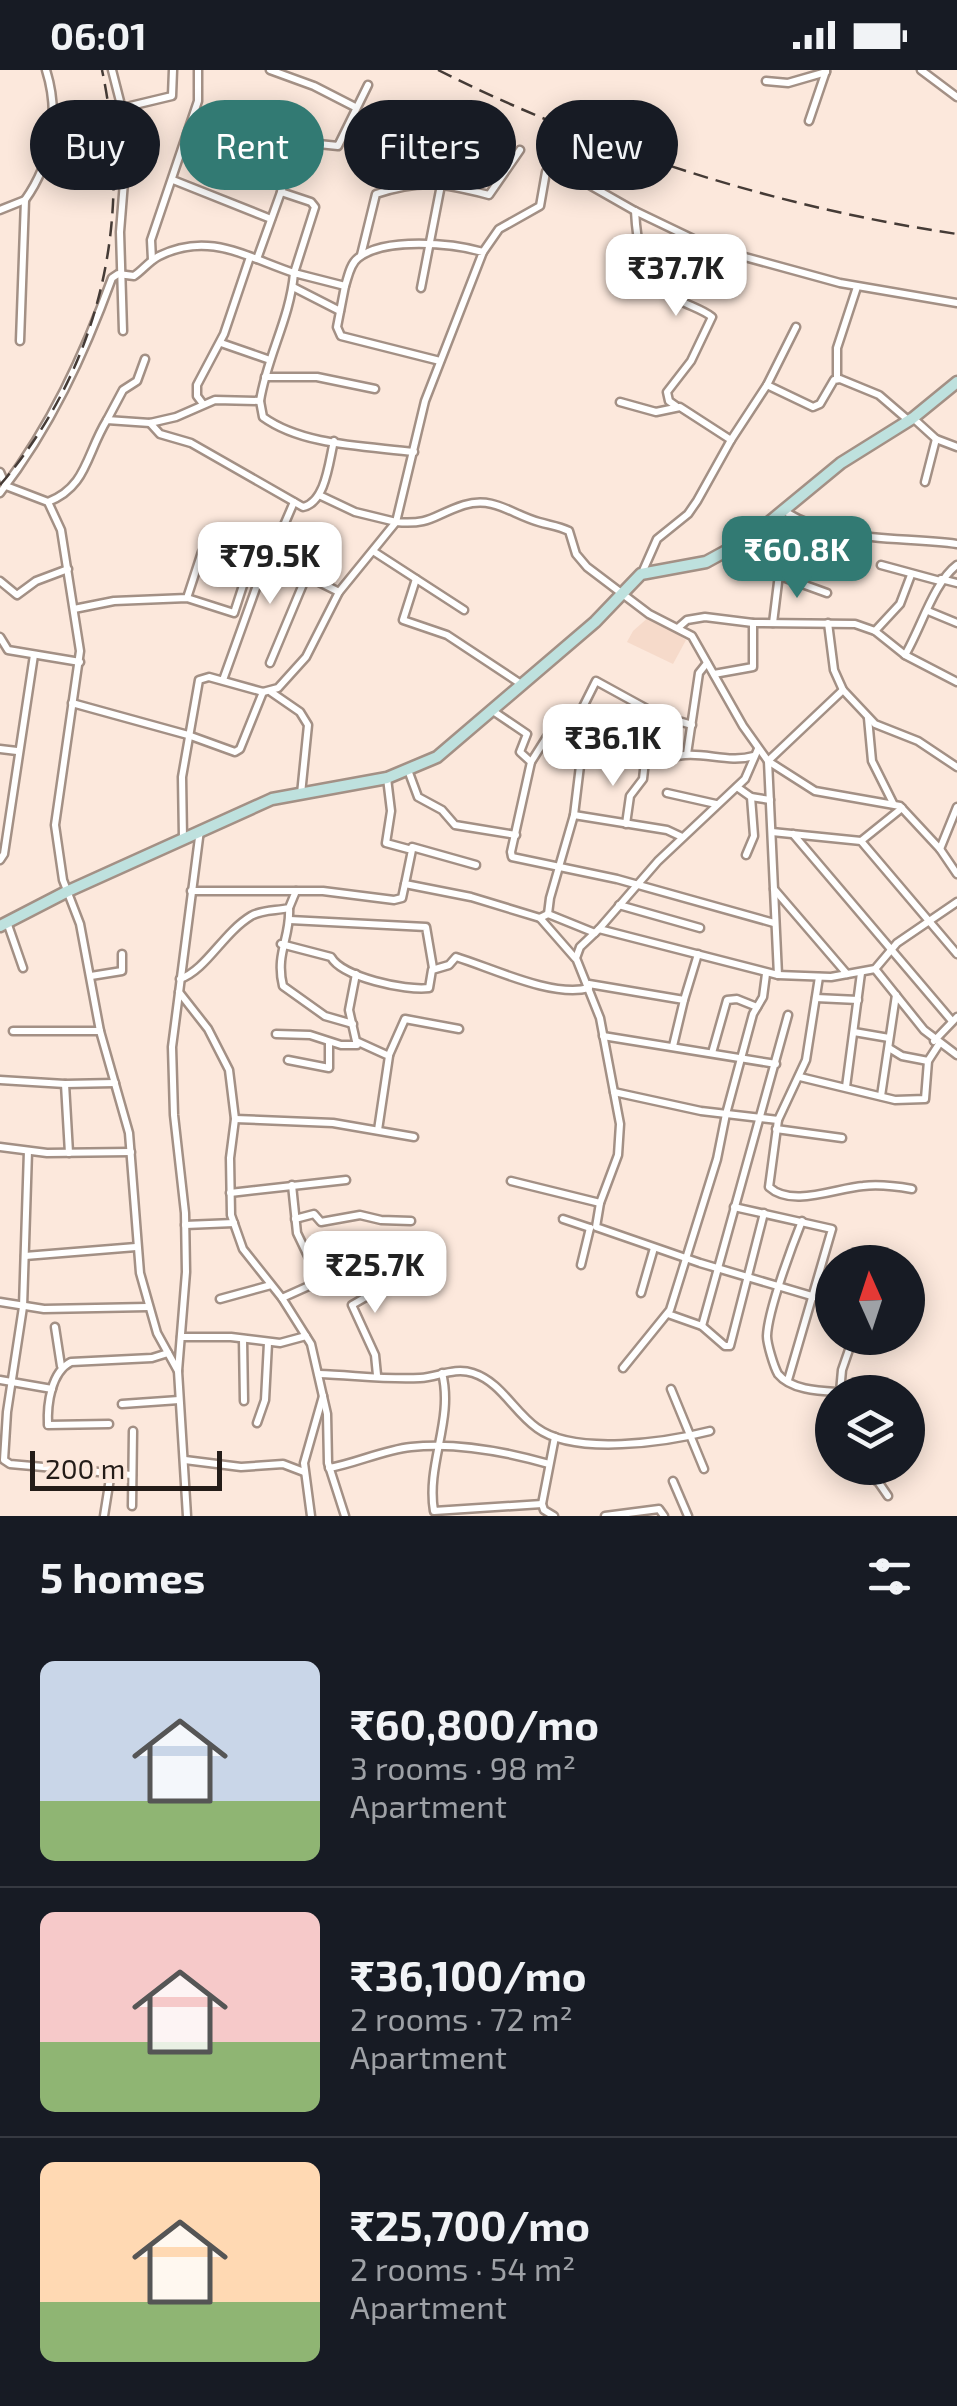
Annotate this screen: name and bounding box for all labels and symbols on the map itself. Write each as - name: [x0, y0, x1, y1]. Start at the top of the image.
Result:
- pin: ₹37.7K: [595, 234, 757, 319]
- pin: ₹60.8K: [716, 516, 878, 601]
- pin: ₹79.5K: [189, 522, 351, 607]
- pin: ₹36.1K: [532, 704, 694, 789]
- pin: ₹25.7K: [294, 1231, 456, 1316]
- north arrow: [815, 1245, 925, 1355]
- scale bar: [30, 1446, 222, 1490]

